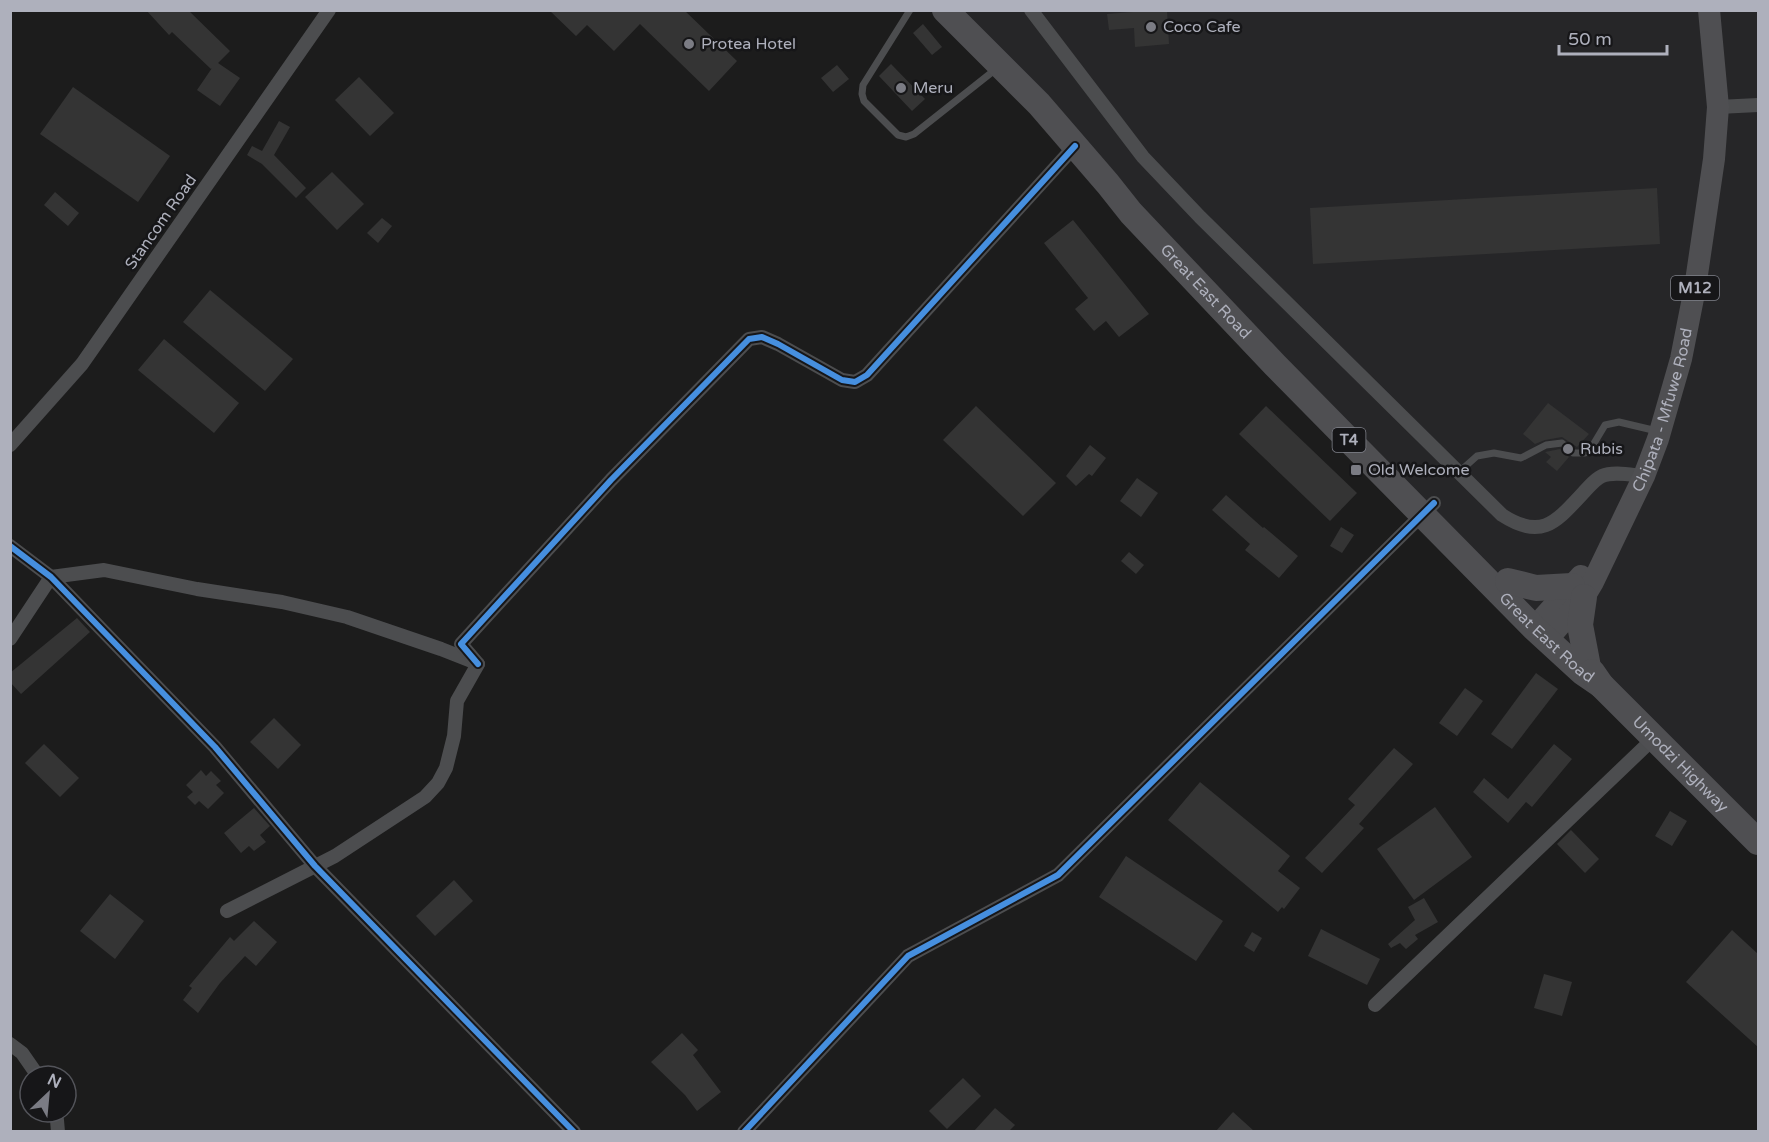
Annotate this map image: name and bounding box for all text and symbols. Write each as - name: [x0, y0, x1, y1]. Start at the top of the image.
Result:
- place label: Coco Cafe: [1163, 17, 1241, 37]
- scale bar: [1559, 18, 1667, 56]
- marker: Coco Cafe: [1144, 20, 1158, 34]
- text: 50 m: [1568, 28, 1612, 50]
- place label: Protea Hotel: [701, 34, 796, 54]
- marker: Protea Hotel: [682, 37, 696, 51]
- place label: Meru: [913, 78, 953, 98]
- marker: Meru: [894, 81, 908, 95]
- street label: Stancom Road: [121, 171, 201, 273]
- street label: Great East Road: [1156, 240, 1255, 343]
- road number: M12: [1671, 276, 1719, 300]
- street label: Chipata - Mfuwe Road: [1628, 326, 1697, 496]
- road number: T4: [1332, 428, 1366, 452]
- place label: Rubis: [1580, 439, 1623, 459]
- marker: Rubis: [1561, 442, 1575, 456]
- place label: Old Welcome: [1368, 460, 1470, 480]
- marker: Old Welcome: [1349, 463, 1363, 477]
- street label: Great East Road: [1495, 588, 1598, 687]
- street label: Umodzi Highway: [1628, 712, 1733, 817]
- north arrow: [18, 1064, 78, 1124]
- text: N: [44, 1070, 64, 1093]

